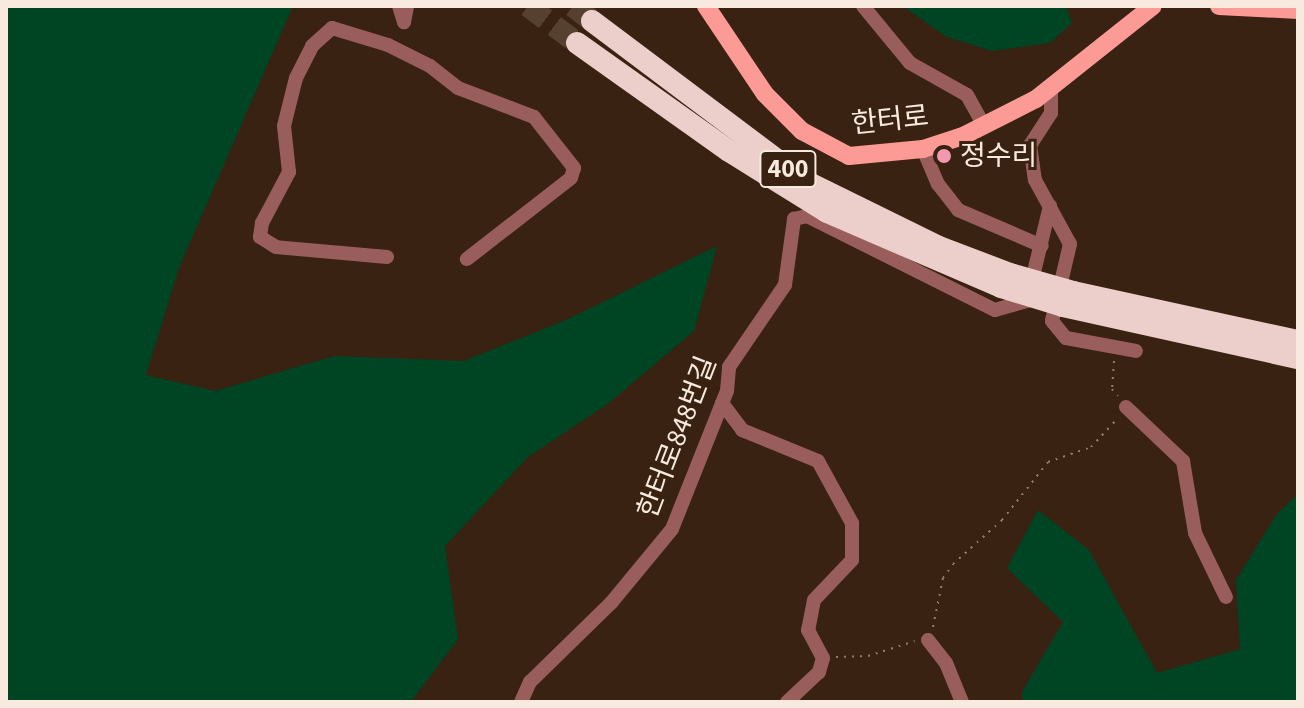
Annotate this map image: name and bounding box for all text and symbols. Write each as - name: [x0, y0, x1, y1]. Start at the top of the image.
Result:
- street label: 한터로: [850, 99, 930, 141]
- place label: 정수리: [960, 139, 1037, 173]
- road number: 400: [758, 147, 818, 191]
- marker: 정수리: [935, 147, 953, 165]
- street label: 한터로848번길: [631, 351, 723, 523]

